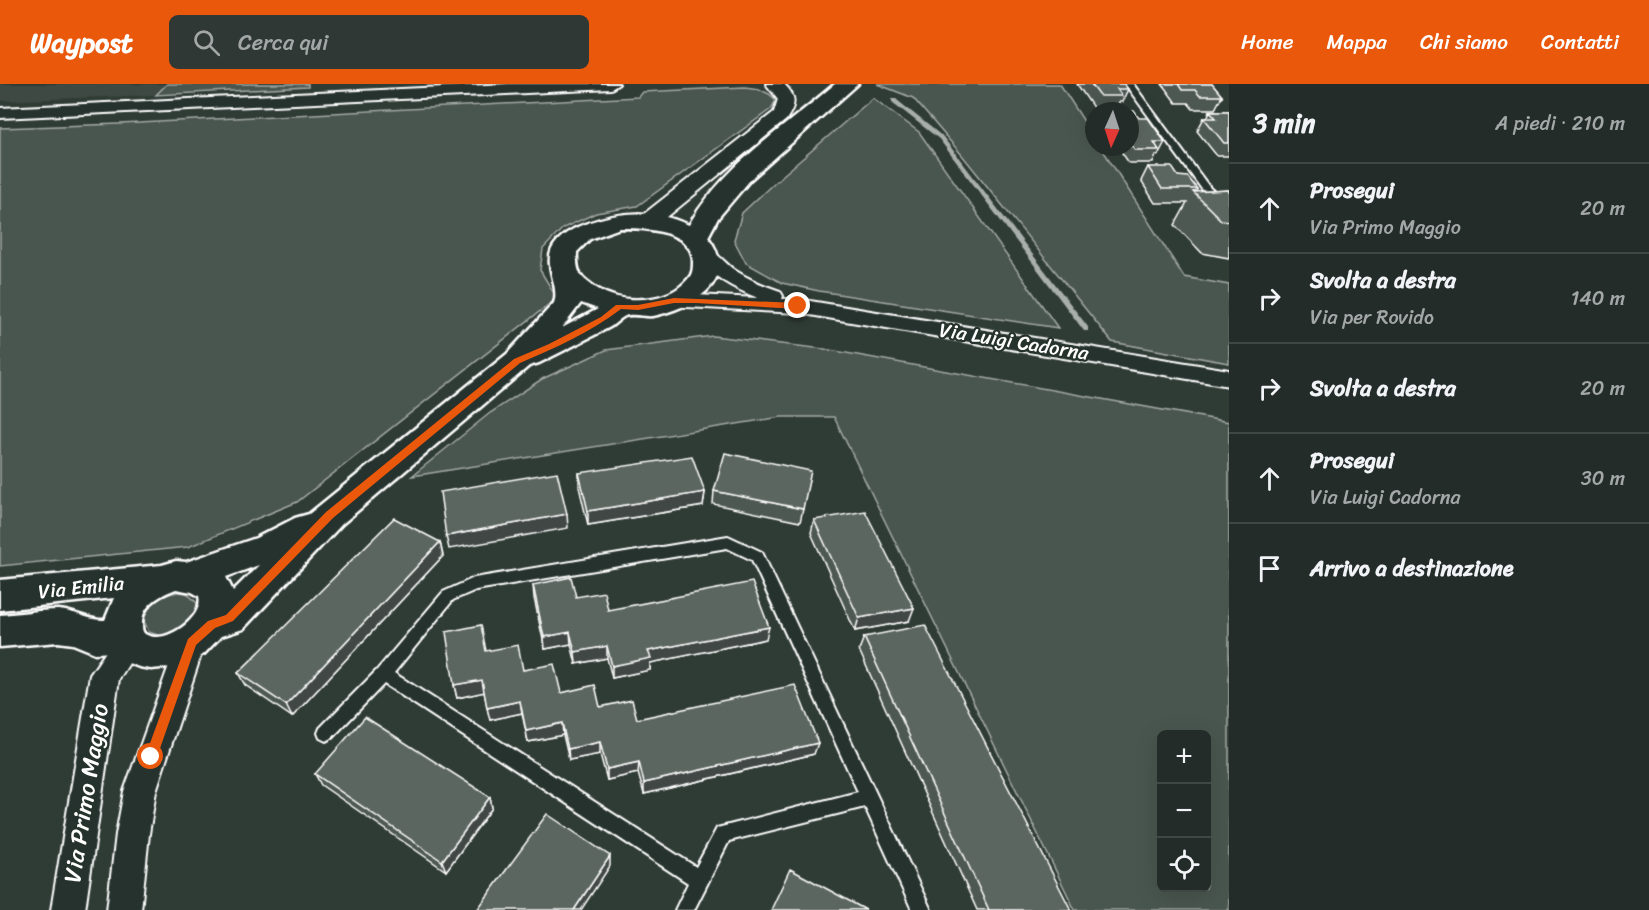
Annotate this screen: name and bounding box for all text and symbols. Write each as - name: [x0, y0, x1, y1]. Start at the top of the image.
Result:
- search box: [169, 15, 589, 69]
- text: Waypost: [30, 18, 133, 67]
- text: Cerca qui: [238, 23, 328, 62]
- text: Home: [1241, 23, 1293, 61]
- text: Mappa: [1326, 23, 1387, 61]
- text: Chi siamo: [1420, 23, 1508, 61]
- text: Contatti: [1541, 23, 1619, 61]
- icon: search: [190, 26, 223, 59]
- text: 3 min: [1253, 100, 1315, 146]
- north arrow: [1085, 102, 1139, 156]
- text: A piedi · 210 m: [1495, 106, 1625, 141]
- text: Prosegui: [1310, 171, 1394, 210]
- text: 20 m: [1580, 191, 1625, 226]
- icon: ahead: [1253, 192, 1286, 225]
- text: Via Primo Maggio: [1310, 210, 1461, 245]
- text: Svolta a destra: [1310, 261, 1456, 300]
- text: 140 m: [1571, 281, 1625, 316]
- icon: right: [1253, 282, 1286, 315]
- route end: [784, 292, 810, 318]
- text: Via per Rovido: [1310, 300, 1434, 335]
- street label: Via Luigi Cadorna: [937, 312, 1092, 371]
- text: Svolta a destra: [1310, 369, 1456, 408]
- text: 20 m: [1580, 371, 1625, 406]
- icon: right: [1253, 372, 1286, 405]
- text: Prosegui: [1310, 441, 1394, 480]
- text: 30 m: [1581, 461, 1625, 496]
- icon: ahead: [1253, 462, 1286, 495]
- text: Via Luigi Cadorna: [1310, 480, 1461, 515]
- text: Arrivo a destinazione: [1310, 549, 1514, 588]
- icon: arrive: [1253, 552, 1286, 585]
- street label: Via Emilia: [37, 566, 127, 609]
- street label: Via Primo Maggio: [51, 700, 121, 886]
- map controls: [1157, 730, 1211, 892]
- button: +: [1157, 730, 1211, 784]
- route start: [137, 743, 163, 769]
- button: −: [1157, 784, 1211, 838]
- button: locate: [1157, 838, 1211, 892]

